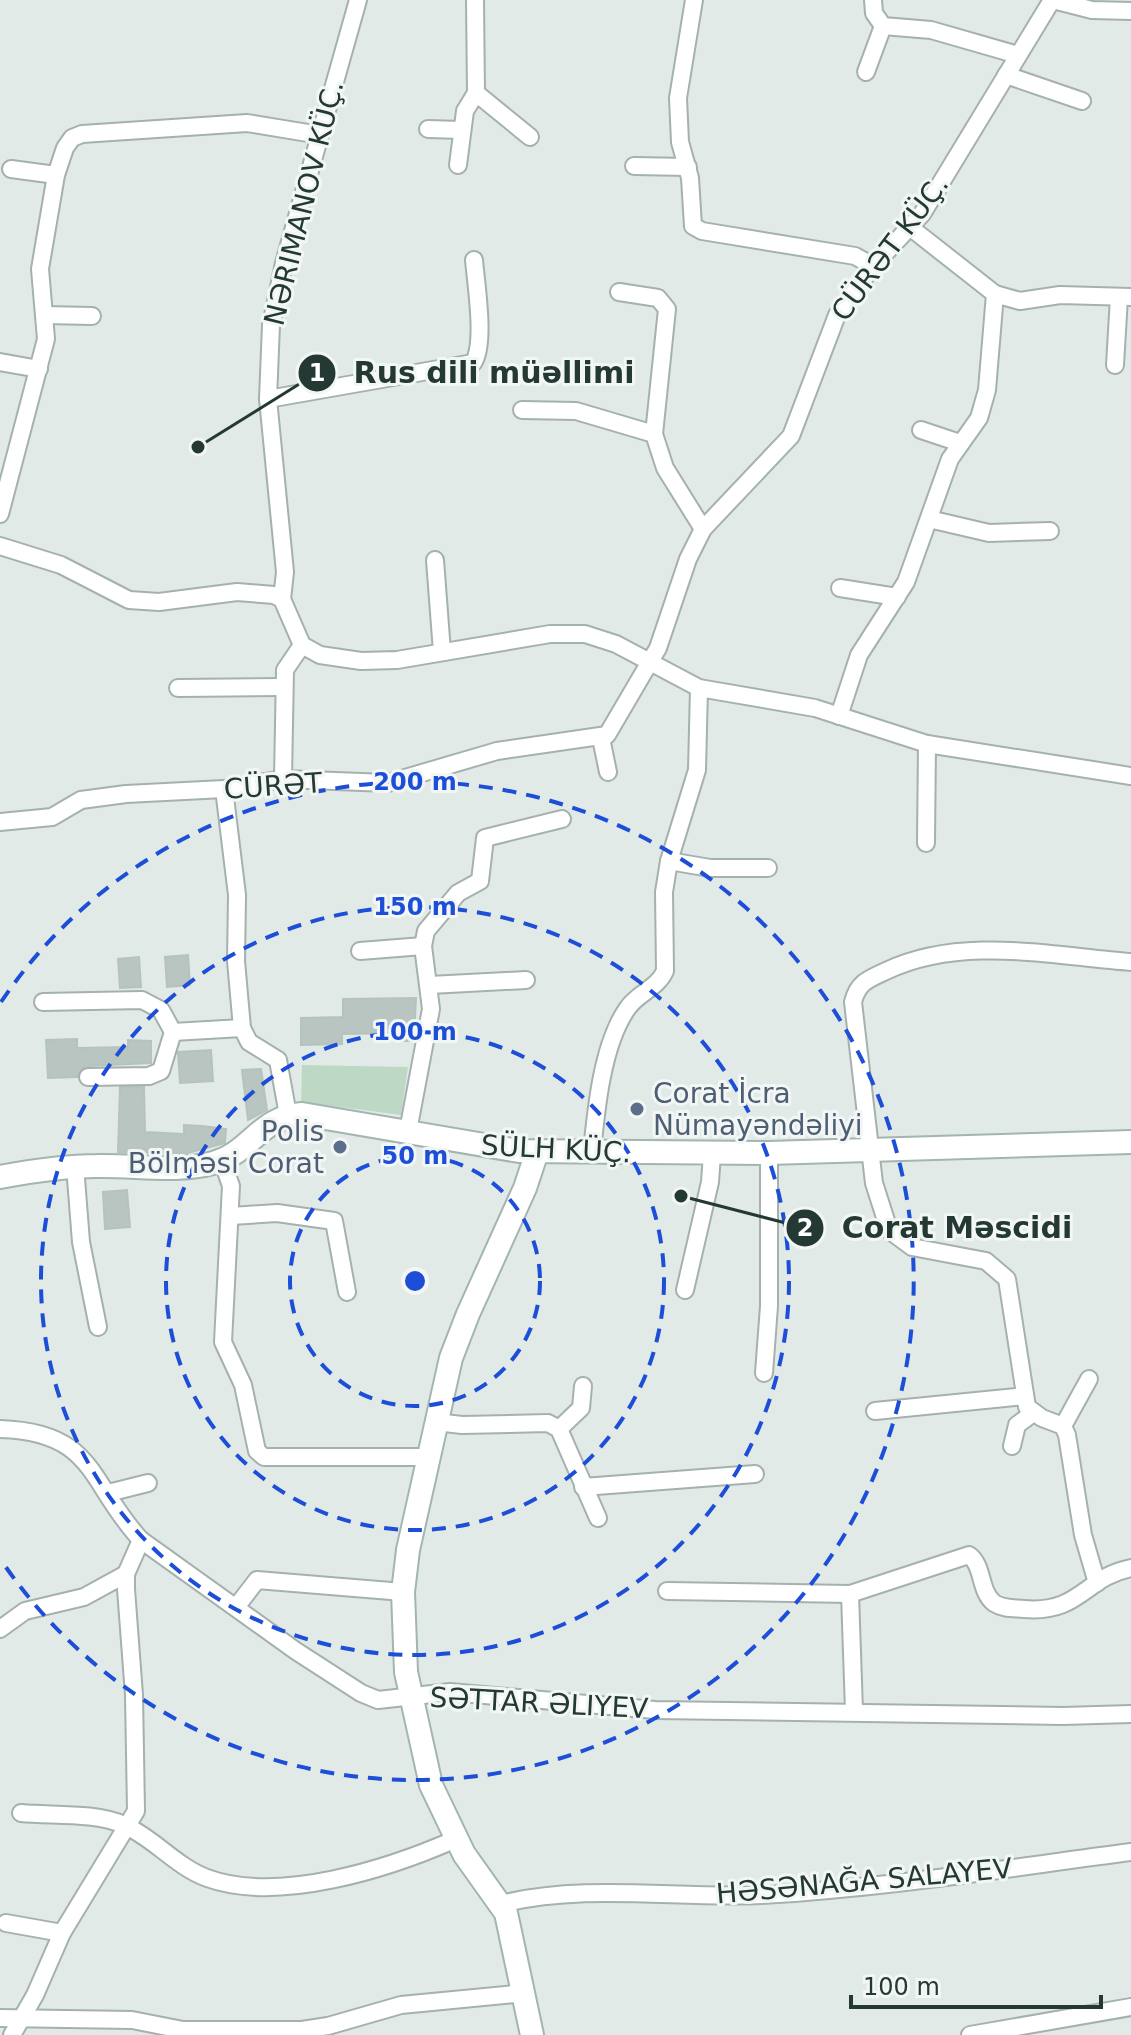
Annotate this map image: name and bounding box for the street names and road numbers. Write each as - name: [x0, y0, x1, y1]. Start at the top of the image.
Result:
- street label: NƏRIMANOV KÜÇ.: [257, 77, 350, 329]
- street label: CÜRƏT KÜÇ.: [824, 168, 956, 327]
- street label: CÜRƏT: [223, 765, 324, 806]
- street label: SÜLH KÜÇ.: [480, 1128, 632, 1169]
- street label: SƏTTAR ƏLIYEV: [429, 1681, 649, 1725]
- street label: HƏSƏNAĞA SALAYEV: [715, 1851, 1013, 1910]

